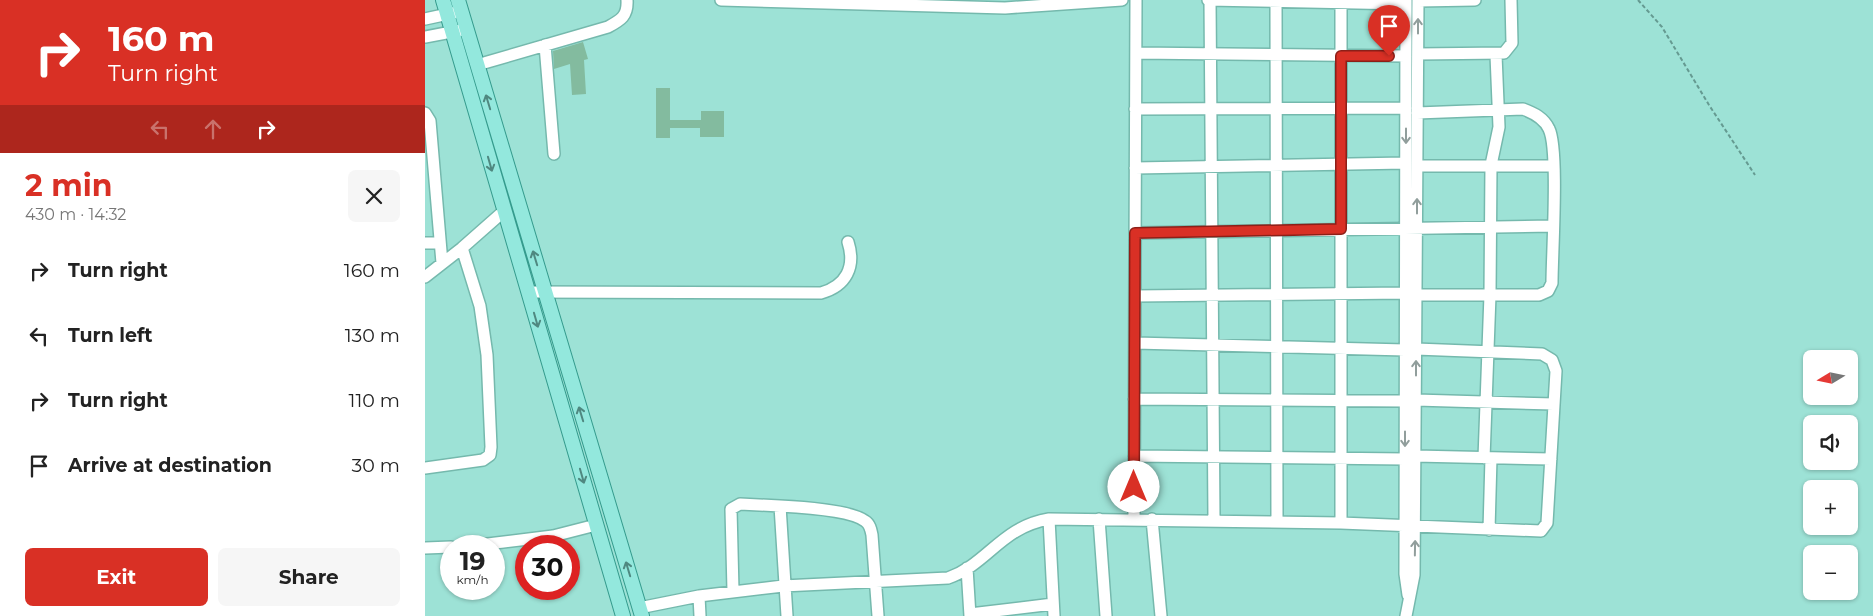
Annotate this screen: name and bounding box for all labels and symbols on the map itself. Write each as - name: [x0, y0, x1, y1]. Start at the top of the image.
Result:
- pin: [1368, 5, 1410, 56]
- one-way arrow: [1413, 18, 1423, 34]
- one-way arrow: [483, 95, 493, 111]
- one-way arrow: [1401, 128, 1411, 144]
- one-way arrow: [486, 156, 496, 172]
- one-way arrow: [1412, 198, 1422, 214]
- one-way arrow: [529, 250, 539, 266]
- one-way arrow: [532, 312, 542, 328]
- north arrow: [1803, 350, 1857, 405]
- one-way arrow: [1411, 360, 1421, 376]
- one-way arrow: [576, 406, 586, 422]
- one-way arrow: [1400, 430, 1410, 446]
- position arrow: [1107, 460, 1159, 512]
- one-way arrow: [578, 468, 587, 484]
- speed limit sign: 30: [515, 535, 580, 600]
- one-way arrow: [1410, 540, 1419, 556]
- one-way arrow: [622, 562, 632, 578]

